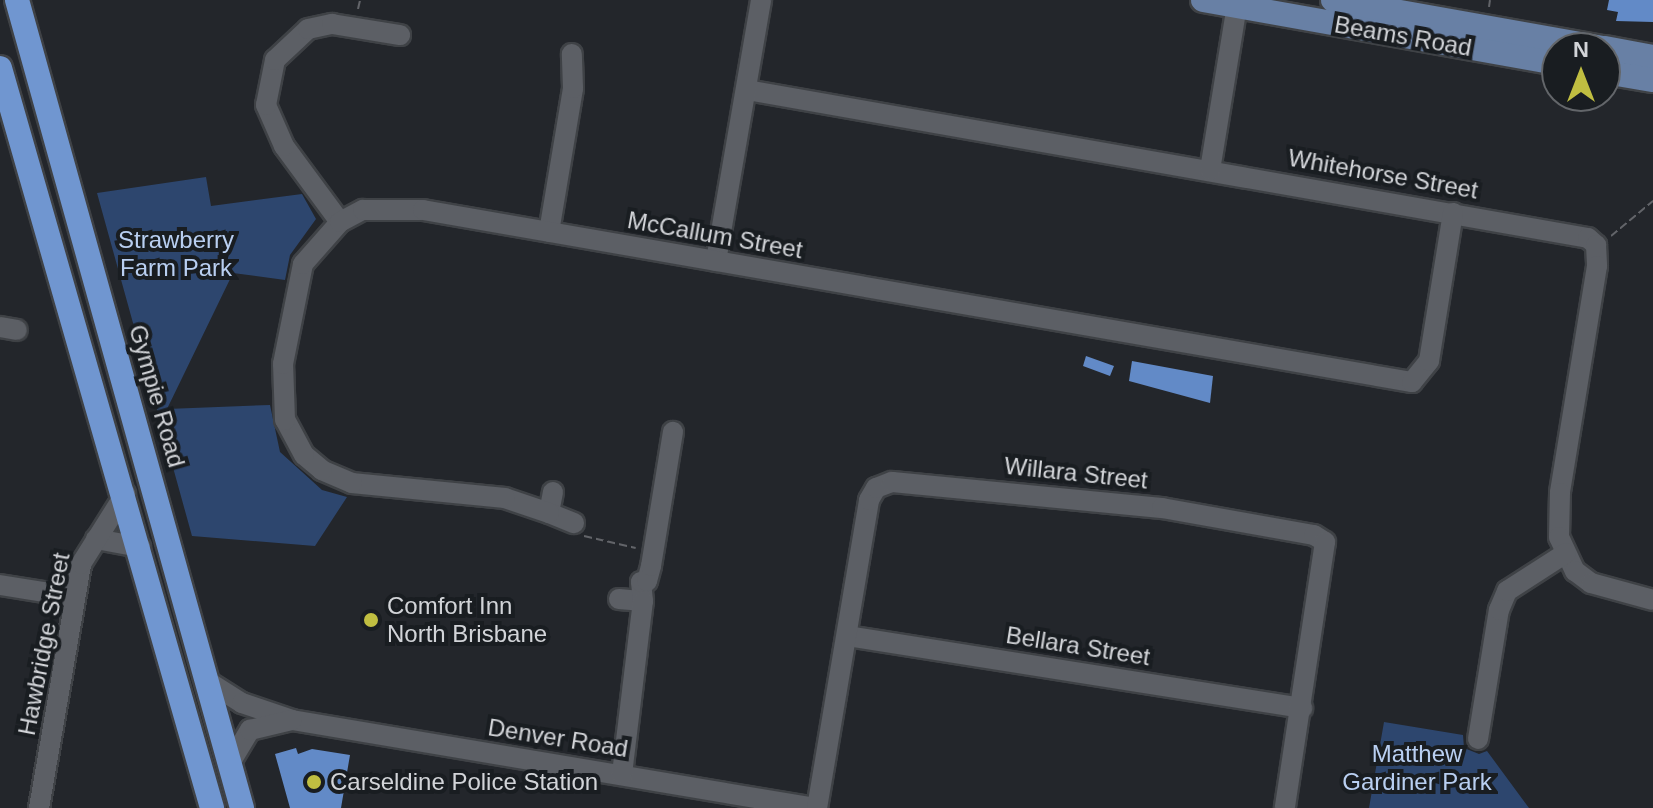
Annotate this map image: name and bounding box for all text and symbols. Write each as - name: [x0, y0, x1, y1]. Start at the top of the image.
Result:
- street label: Beams Road: [1332, 10, 1474, 62]
- north arrow: [1541, 32, 1621, 112]
- text: N: [1573, 37, 1589, 62]
- street label: Whitehorse Street: [1286, 143, 1480, 205]
- street label: McCallum Street: [625, 205, 805, 265]
- park label: Strawberry Farm Park: [118, 226, 234, 282]
- street label: Gympie Road: [123, 322, 191, 470]
- street label: Willara Street: [1003, 451, 1149, 495]
- street label: Hawbridge Street: [12, 550, 76, 738]
- place label: Comfort Inn North Brisbane: [387, 592, 547, 648]
- marker: Comfort Inn North Brisbane: [362, 611, 380, 629]
- street label: Bellara Street: [1004, 620, 1152, 672]
- street label: Denver Road: [486, 713, 630, 763]
- park label: Matthew Gardiner Park: [1342, 740, 1492, 796]
- place label: Carseldine Police Station: [330, 768, 598, 796]
- marker: Carseldine Police Station: [305, 773, 323, 791]

